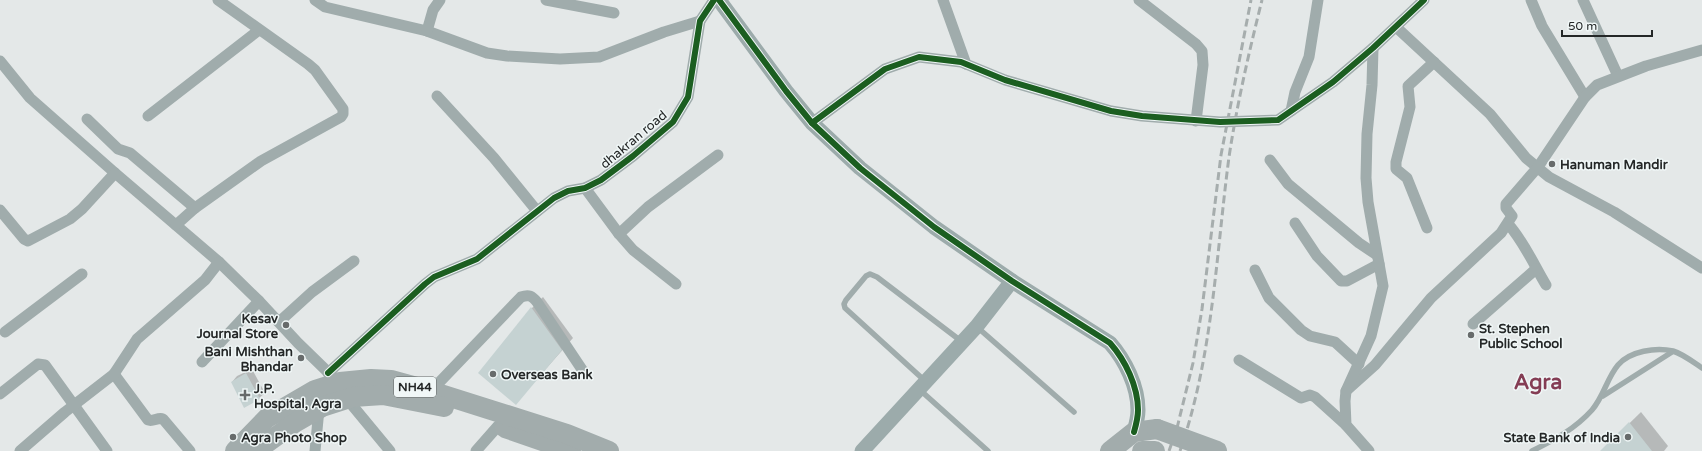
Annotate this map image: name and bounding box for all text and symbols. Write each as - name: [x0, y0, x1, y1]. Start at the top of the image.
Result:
- scale bar: [1562, 12, 1652, 38]
- text: 50 m: [1568, 19, 1597, 33]
- street label: dhakran road: [597, 107, 670, 172]
- place label: Hanuman Mandir: [1560, 157, 1669, 173]
- marker: Hanuman Mandir: [1547, 159, 1557, 169]
- place label: Kesav Journal Store: [196, 311, 279, 342]
- marker: Kesav Journal Store: [281, 320, 291, 330]
- place label: St. Stephen Public School: [1479, 321, 1562, 352]
- marker: St. Stephen Public School: [1466, 330, 1476, 340]
- place label: Bani Mishthan Bhandar: [204, 344, 294, 375]
- marker: Bani Mishthan Bhandar: [296, 353, 306, 363]
- place label: Overseas Bank: [501, 367, 593, 383]
- marker: Overseas Bank: [488, 369, 498, 379]
- district label: Agra: [1514, 370, 1562, 395]
- road number: NH44: [394, 377, 436, 397]
- place label: J.P. Hospital, Agra: [253, 381, 342, 412]
- marker: J.P. Hospital, Agra: [239, 389, 251, 401]
- place label: Agra Photo Shop: [241, 430, 347, 446]
- place label: State Bank of India: [1503, 430, 1620, 446]
- marker: Agra Photo Shop: [228, 432, 238, 442]
- marker: State Bank of India: [1623, 432, 1633, 442]

